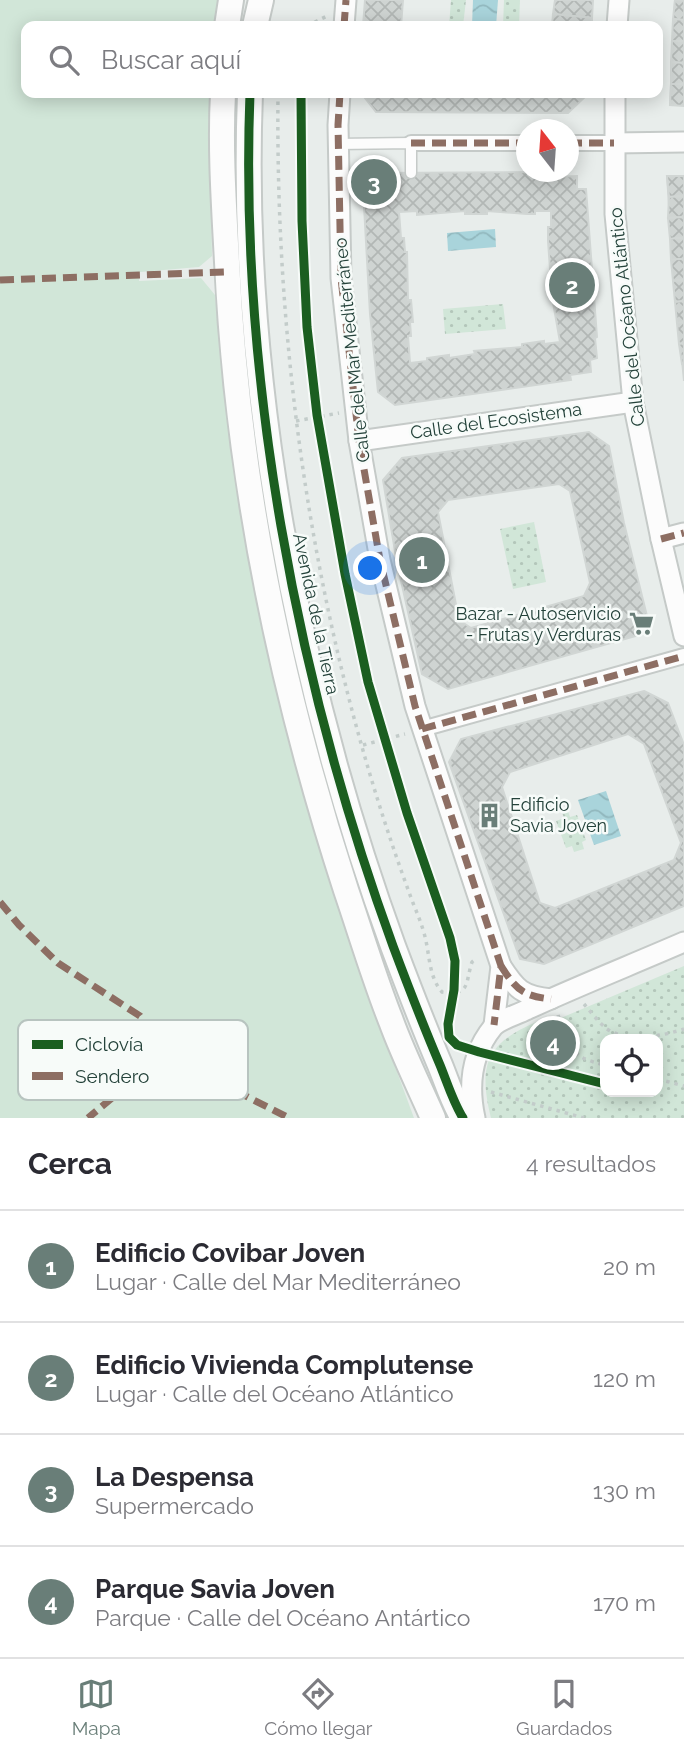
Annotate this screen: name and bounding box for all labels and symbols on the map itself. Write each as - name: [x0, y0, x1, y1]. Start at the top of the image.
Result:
- north arrow: [516, 119, 579, 182]
- pin: 3: [351, 156, 397, 208]
- street label: Calle del Océano Atlántico: [605, 206, 648, 428]
- street label: Calle del Mar Mediterráneo: [329, 236, 374, 463]
- pin: 2: [549, 259, 595, 311]
- street label: Calle del Ecosistema: [409, 398, 583, 443]
- street label: Avenida de la Tierra: [289, 531, 344, 696]
- pin: 1: [399, 534, 445, 586]
- your location: [353, 551, 387, 585]
- place label: Bazar - Autoservicio - Frutas y Verduras: [456, 603, 621, 645]
- supermarket icon: Bazar - Autoservicio - Frutas y Verduras: [627, 610, 655, 638]
- place label: Edificio Savia Joven: [510, 794, 607, 836]
- building icon: Edificio Savia Joven: [476, 801, 504, 829]
- pin: 4: [530, 1017, 576, 1069]
- legend: [18, 1020, 248, 1100]
- text: Ciclovía: [75, 1033, 143, 1055]
- text: Sendero: [75, 1065, 149, 1087]

